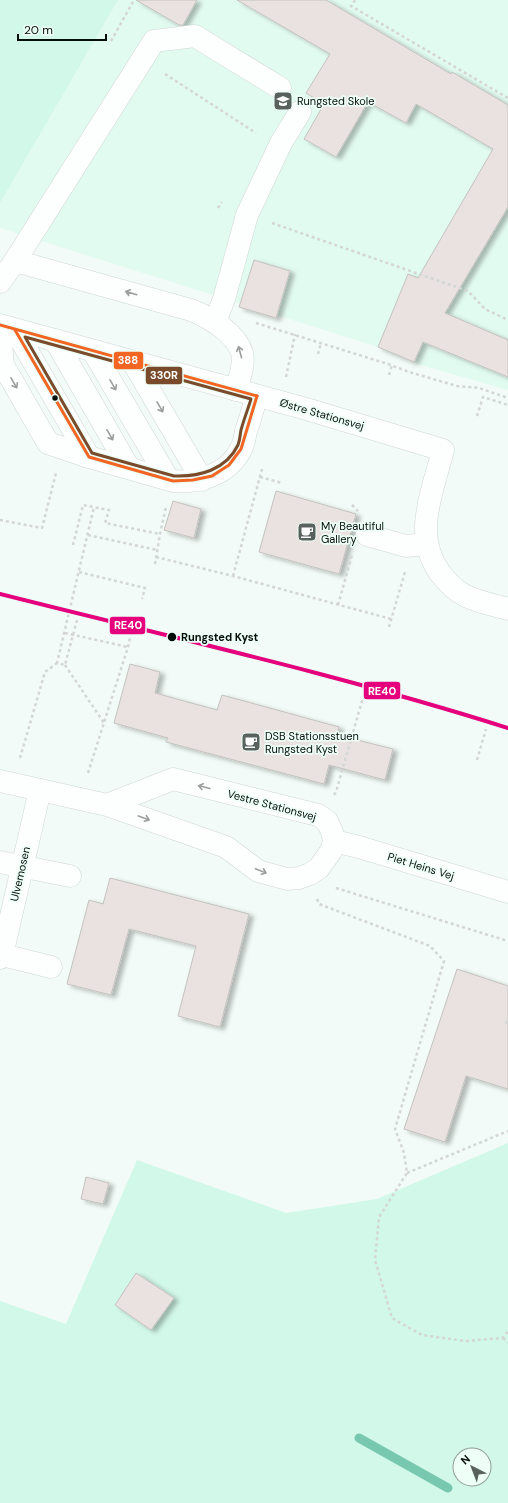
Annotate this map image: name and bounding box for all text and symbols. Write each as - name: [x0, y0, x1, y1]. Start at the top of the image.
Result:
- scale bar: [18, 16, 106, 42]
- text: 20 m: [24, 22, 53, 38]
- school or university icon: Rungsted Skole: [272, 90, 294, 112]
- place label: Rungsted Skole: [297, 94, 375, 108]
- one-way arrow: [125, 289, 138, 296]
- one-way arrow: [236, 346, 243, 359]
- line badge: 388: [113, 351, 144, 370]
- text: 388: [118, 353, 138, 367]
- line badge: 330R: [145, 366, 183, 385]
- text: 330R: [150, 368, 178, 382]
- one-way arrow: [10, 377, 18, 389]
- one-way arrow: [109, 379, 117, 391]
- unlabelled marker: [50, 393, 60, 403]
- street label: Østre Stationsvej: [278, 395, 366, 433]
- one-way arrow: [156, 401, 164, 413]
- one-way arrow: [106, 429, 114, 441]
- place label: My Beautiful Gallery: [321, 519, 384, 546]
- cafe icon: My Beautiful Gallery: [296, 521, 318, 543]
- line badge: RE40: [109, 616, 146, 635]
- text: RE40: [114, 618, 142, 632]
- place label: Rungsted Kyst: [181, 630, 258, 644]
- marker: Rungsted Kyst: [166, 631, 178, 643]
- line badge: RE40: [363, 681, 401, 700]
- text: RE40: [368, 684, 396, 698]
- place label: DSB Stationsstuen Rungsted Kyst: [265, 729, 359, 756]
- cafe icon: DSB Stationsstuen Rungsted Kyst: [240, 731, 262, 753]
- one-way arrow: [198, 782, 211, 790]
- street label: Vestre Stationsvej: [226, 786, 318, 824]
- one-way arrow: [138, 814, 150, 822]
- street label: Ulvemosen: [7, 845, 33, 903]
- street label: Piet Heins Vej: [386, 849, 456, 883]
- one-way arrow: [255, 868, 267, 875]
- north arrow: [452, 1447, 492, 1487]
- text: N: [458, 1452, 473, 1467]

